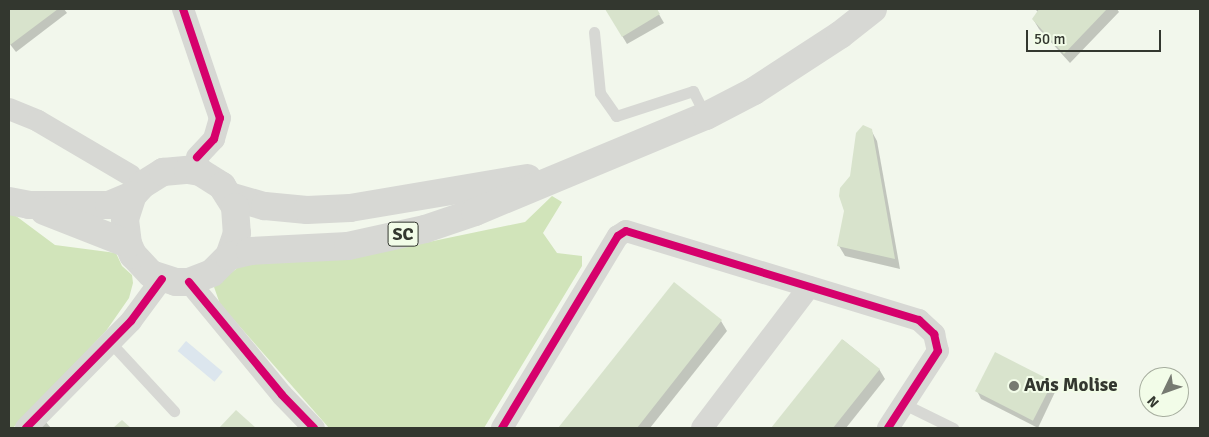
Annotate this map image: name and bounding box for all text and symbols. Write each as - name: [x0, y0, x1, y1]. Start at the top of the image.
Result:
- scale bar: [1029, 20, 1164, 52]
- text: 50 m: [1034, 30, 1065, 48]
- road number: SC: [387, 218, 419, 250]
- north arrow: [1139, 367, 1189, 417]
- place label: Avis Molise: [1024, 375, 1118, 397]
- marker: Avis Molise: [1008, 380, 1020, 392]
- text: N: [1144, 392, 1163, 411]

